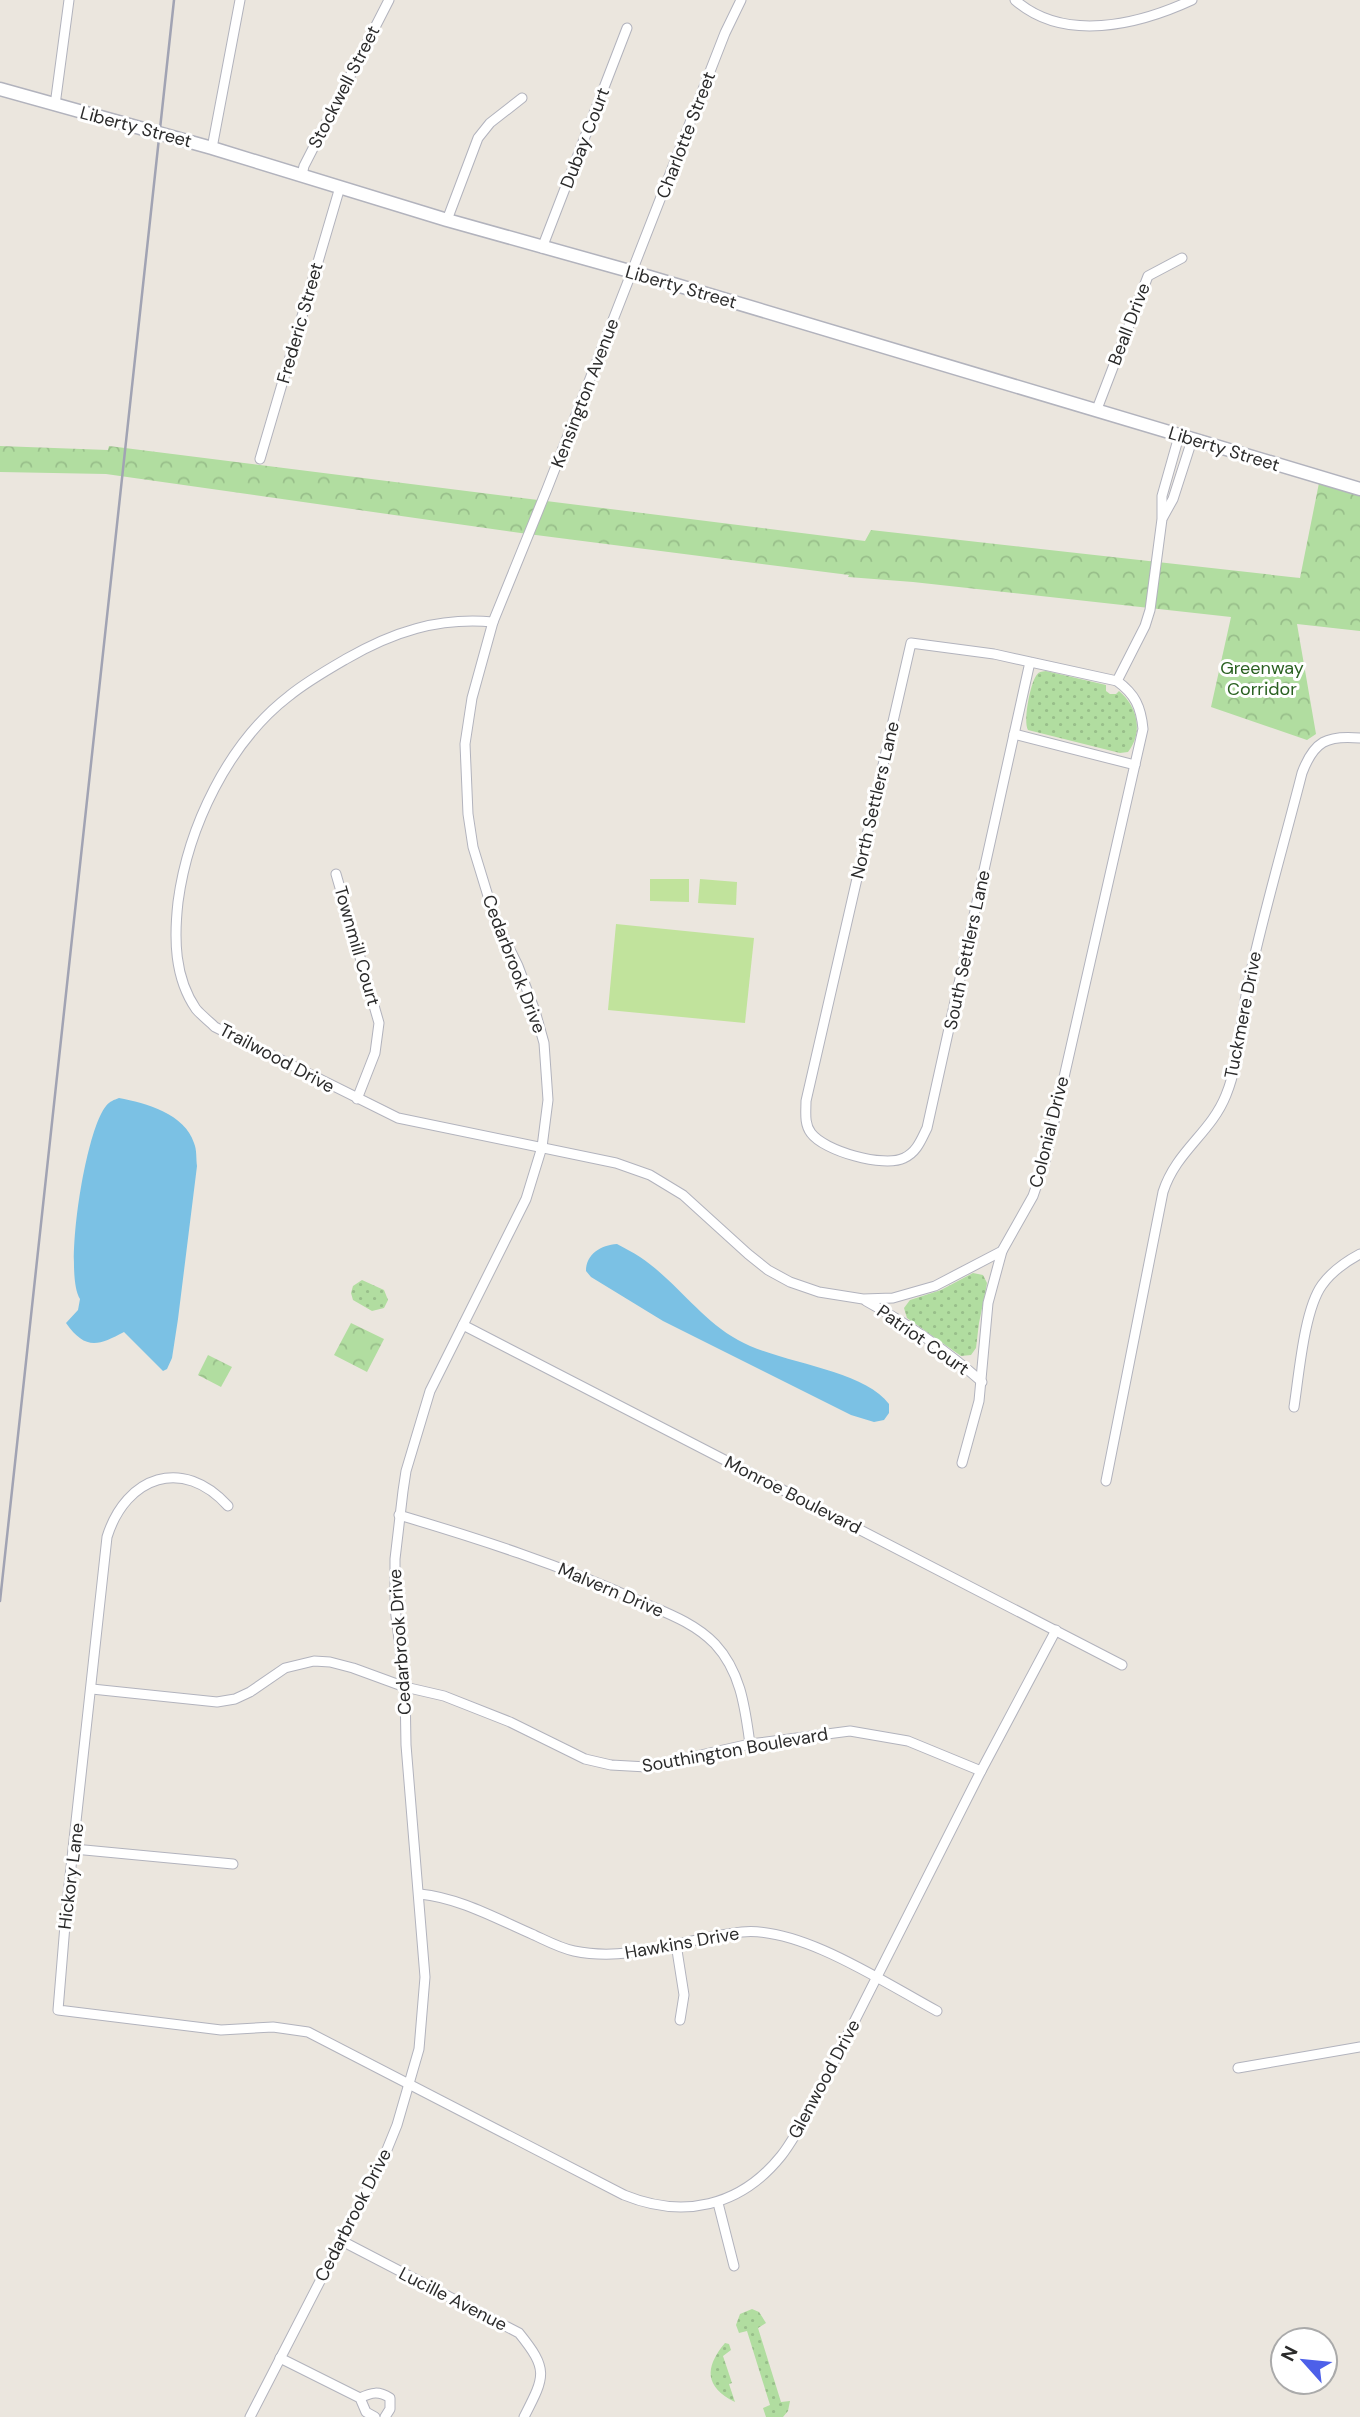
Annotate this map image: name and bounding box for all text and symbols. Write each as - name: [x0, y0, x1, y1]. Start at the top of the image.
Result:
- street label: Stockwell Street: [303, 22, 385, 152]
- street label: Charlotte Street: [651, 68, 721, 202]
- street label: Dubay Court: [555, 84, 615, 192]
- street label: Liberty Street: [77, 101, 195, 153]
- street label: Frederic Street: [271, 260, 329, 386]
- street label: Liberty Street: [623, 260, 739, 314]
- street label: Beall Drive: [1102, 279, 1156, 369]
- street label: Kensington Avenue: [545, 315, 625, 471]
- street label: Liberty Street: [1166, 421, 1282, 477]
- park label: Greenway Corridor: [1220, 656, 1304, 701]
- street label: North Settlers Lane: [845, 719, 905, 881]
- street label: South Settlers Lane: [938, 868, 996, 1032]
- street label: Townmill Court: [328, 883, 386, 1009]
- street label: Cedarbrook Drive: [477, 891, 551, 1037]
- street label: Tuckmere Drive: [1219, 949, 1267, 1081]
- street label: Trailwood Drive: [215, 1018, 339, 1098]
- street label: Colonial Drive: [1024, 1074, 1074, 1190]
- street label: Patriot Court: [872, 1299, 974, 1381]
- street label: Monroe Boulevard: [721, 1450, 865, 1540]
- street label: Malvern Drive: [554, 1557, 668, 1623]
- street label: Cedarbrook Drive: [383, 1568, 417, 1716]
- street label: Southington Boulevard: [640, 1722, 830, 1778]
- street label: Hickory Lane: [53, 1821, 89, 1931]
- street label: Hawkins Drive: [623, 1921, 741, 1965]
- street label: Glenwood Drive: [783, 2015, 865, 2143]
- street label: Cedarbrook Drive: [309, 2144, 397, 2286]
- street label: Lucille Avenue: [395, 2261, 511, 2337]
- north arrow: [1269, 2326, 1339, 2396]
- text: N: [1275, 2342, 1304, 2365]

